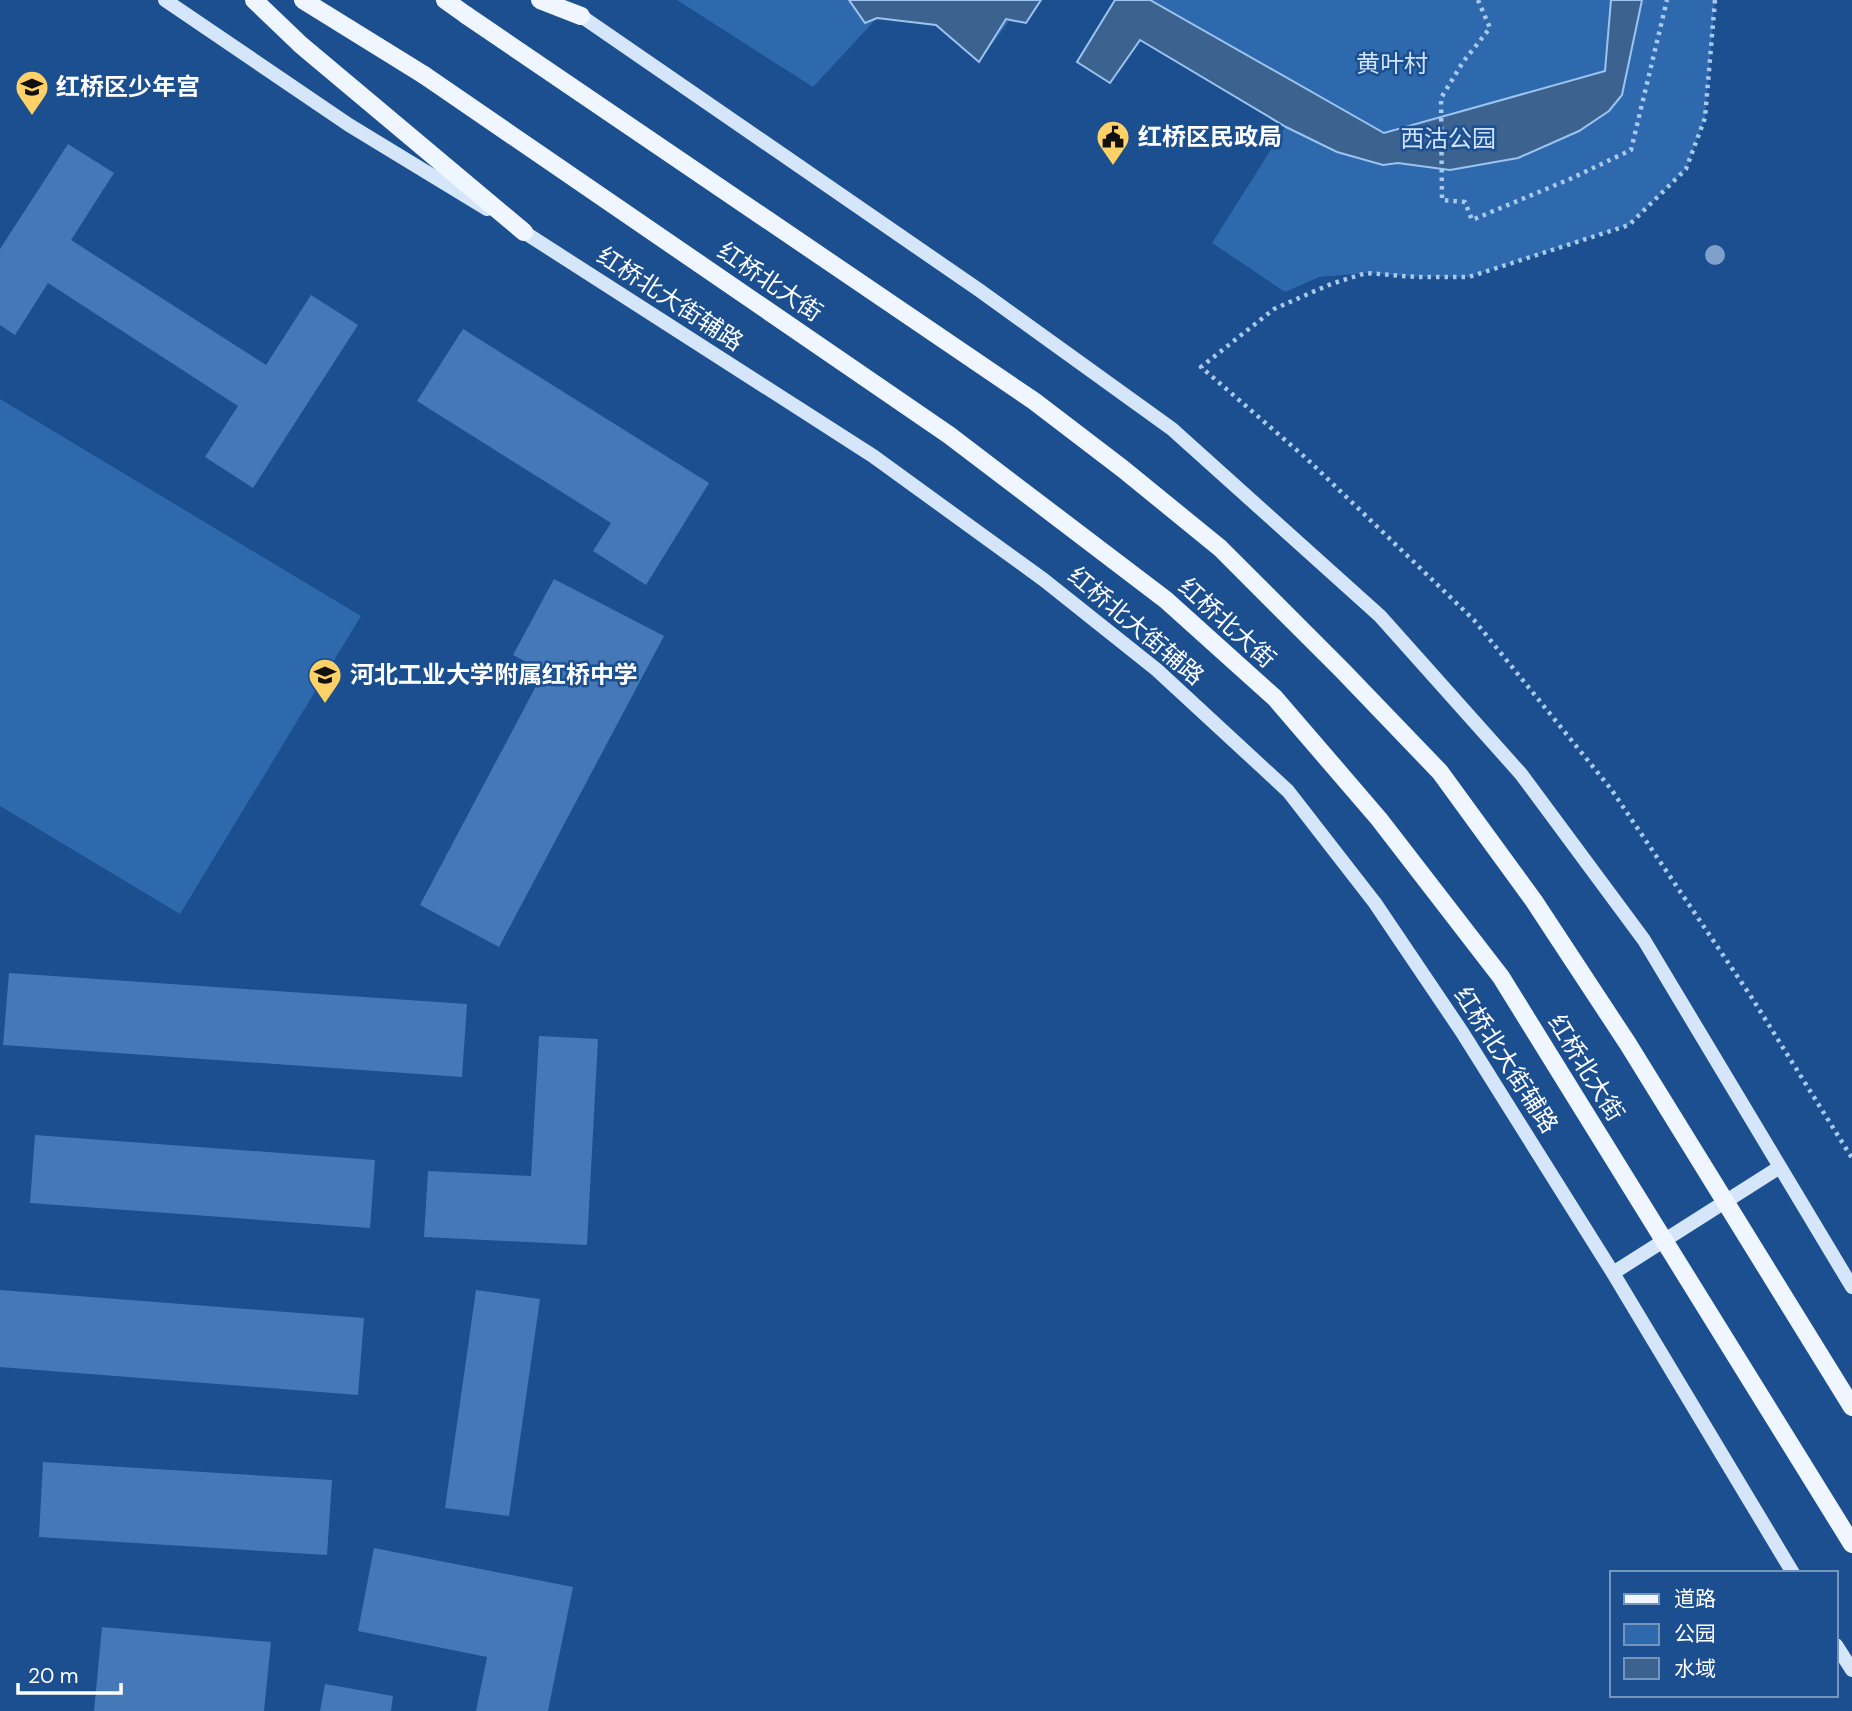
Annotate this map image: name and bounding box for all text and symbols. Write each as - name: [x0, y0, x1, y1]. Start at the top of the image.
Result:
- park label: 黄叶村: [1356, 48, 1428, 79]
- school or university icon: 红桥区少年宫: [13, 68, 51, 117]
- place label: 红桥区少年宫: [56, 71, 200, 102]
- public building icon: 红桥区民政局: [1094, 118, 1132, 167]
- place label: 红桥区民政局: [1138, 121, 1282, 152]
- park label: 西沽公园: [1400, 123, 1496, 154]
- street label: 红桥北大街: [712, 235, 829, 328]
- street label: 红桥北大街辅路: [591, 240, 749, 357]
- street label: 红桥北大街辅路: [1062, 560, 1211, 691]
- street label: 红桥北大街: [1172, 571, 1282, 674]
- school or university icon: 河北工业大学附属红桥中学: [306, 656, 344, 705]
- place label: 河北工业大学附属红桥中学: [350, 659, 638, 690]
- street label: 红桥北大街辅路: [1448, 981, 1565, 1139]
- street label: 红桥北大街: [1541, 1009, 1631, 1127]
- legend: [1610, 1571, 1838, 1697]
- text: 道路: [1674, 1585, 1716, 1613]
- text: 公园: [1674, 1620, 1716, 1648]
- scale bar: [18, 1652, 121, 1696]
- text: 水域: [1674, 1655, 1716, 1683]
- text: 20 m: [28, 1662, 79, 1690]

